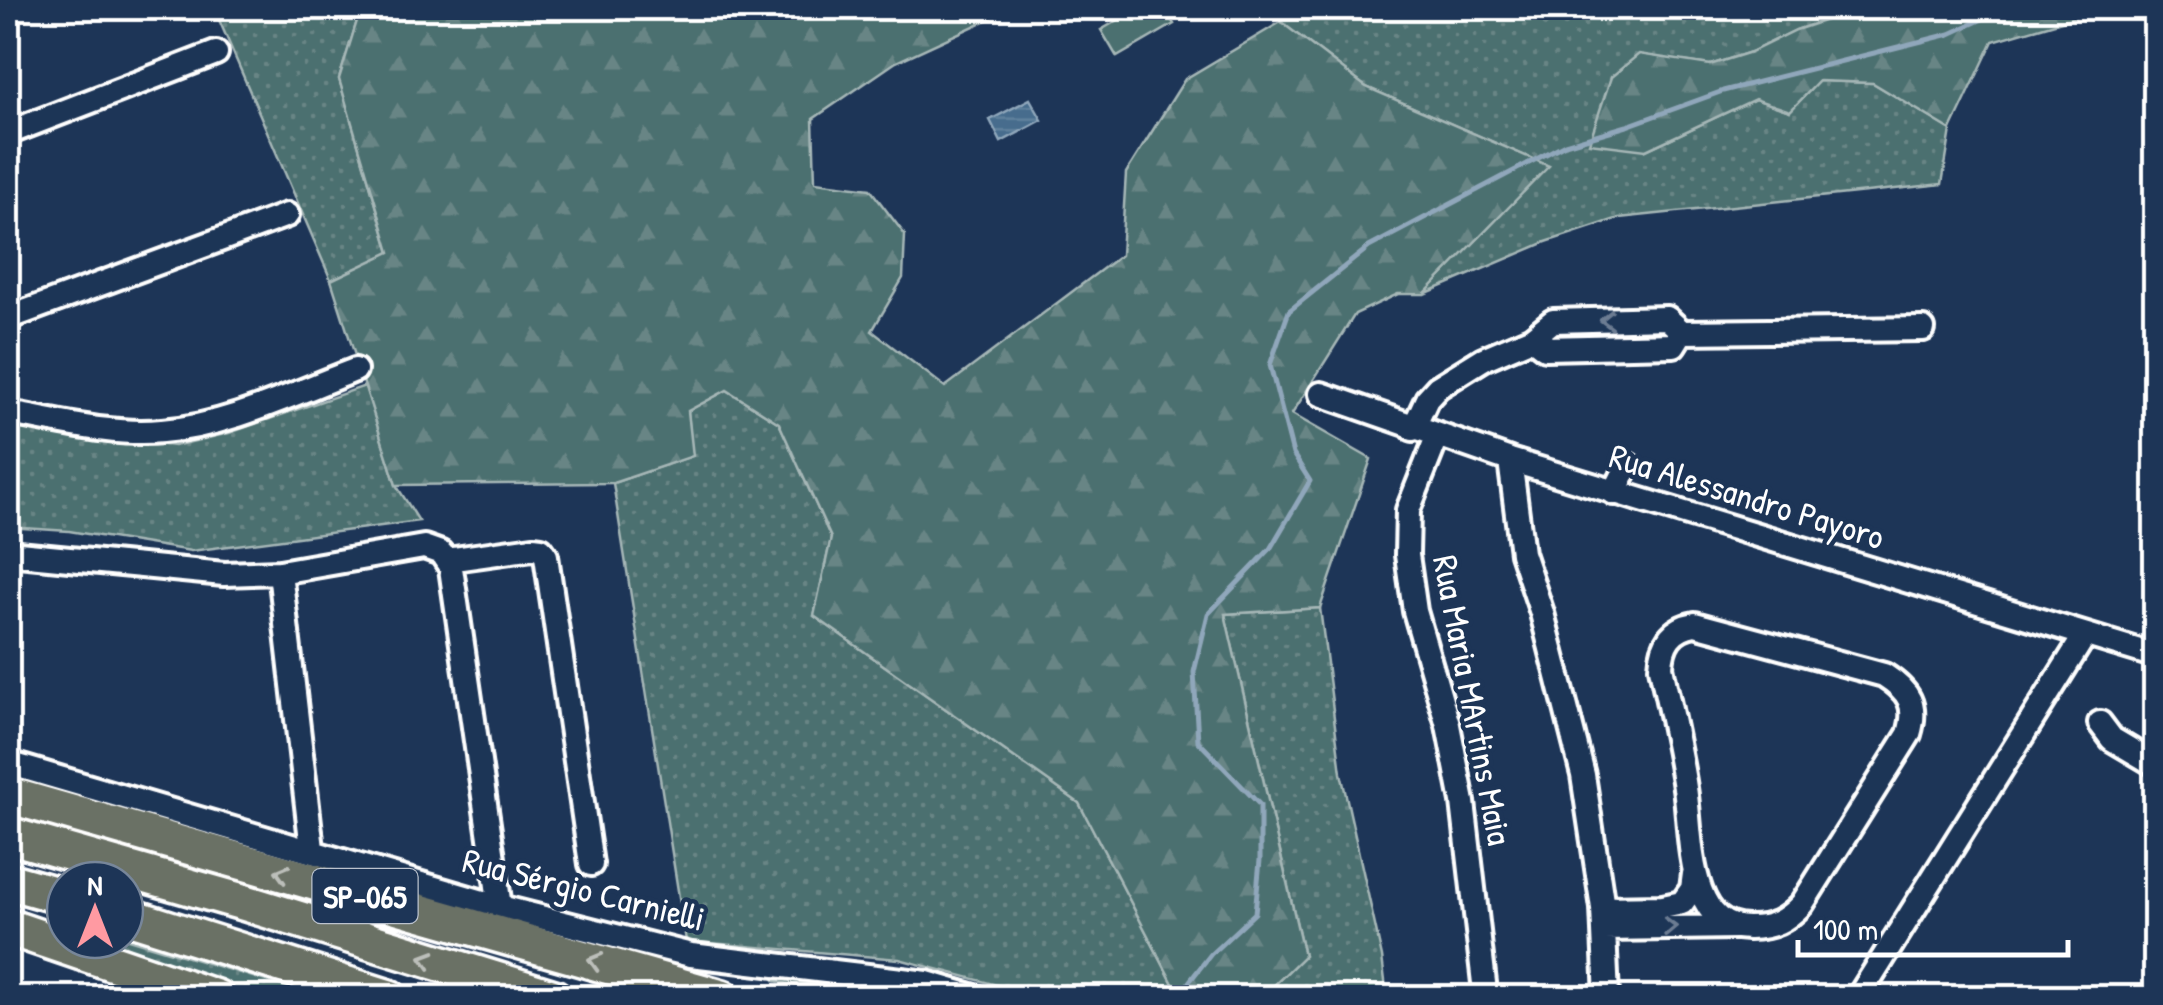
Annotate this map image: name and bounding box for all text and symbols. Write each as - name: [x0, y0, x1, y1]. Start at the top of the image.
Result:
- one-way arrow: [1598, 309, 1614, 330]
- street label: Rua Alessandro Payoro: [1604, 432, 1890, 560]
- street label: Rua Maria MArtins Maia: [1422, 551, 1524, 849]
- street label: Rua Sérgio Carnielli: [458, 836, 710, 942]
- north arrow: [45, 860, 145, 960]
- one-way arrow: [274, 864, 291, 885]
- text: N: [88, 866, 103, 904]
- road number: SP-065: [312, 869, 418, 923]
- scale bar: [1798, 895, 2068, 957]
- text: 100 m: [1813, 909, 1878, 949]
- one-way arrow: [1663, 916, 1679, 937]
- one-way arrow: [419, 950, 436, 971]
- one-way arrow: [587, 952, 604, 973]

